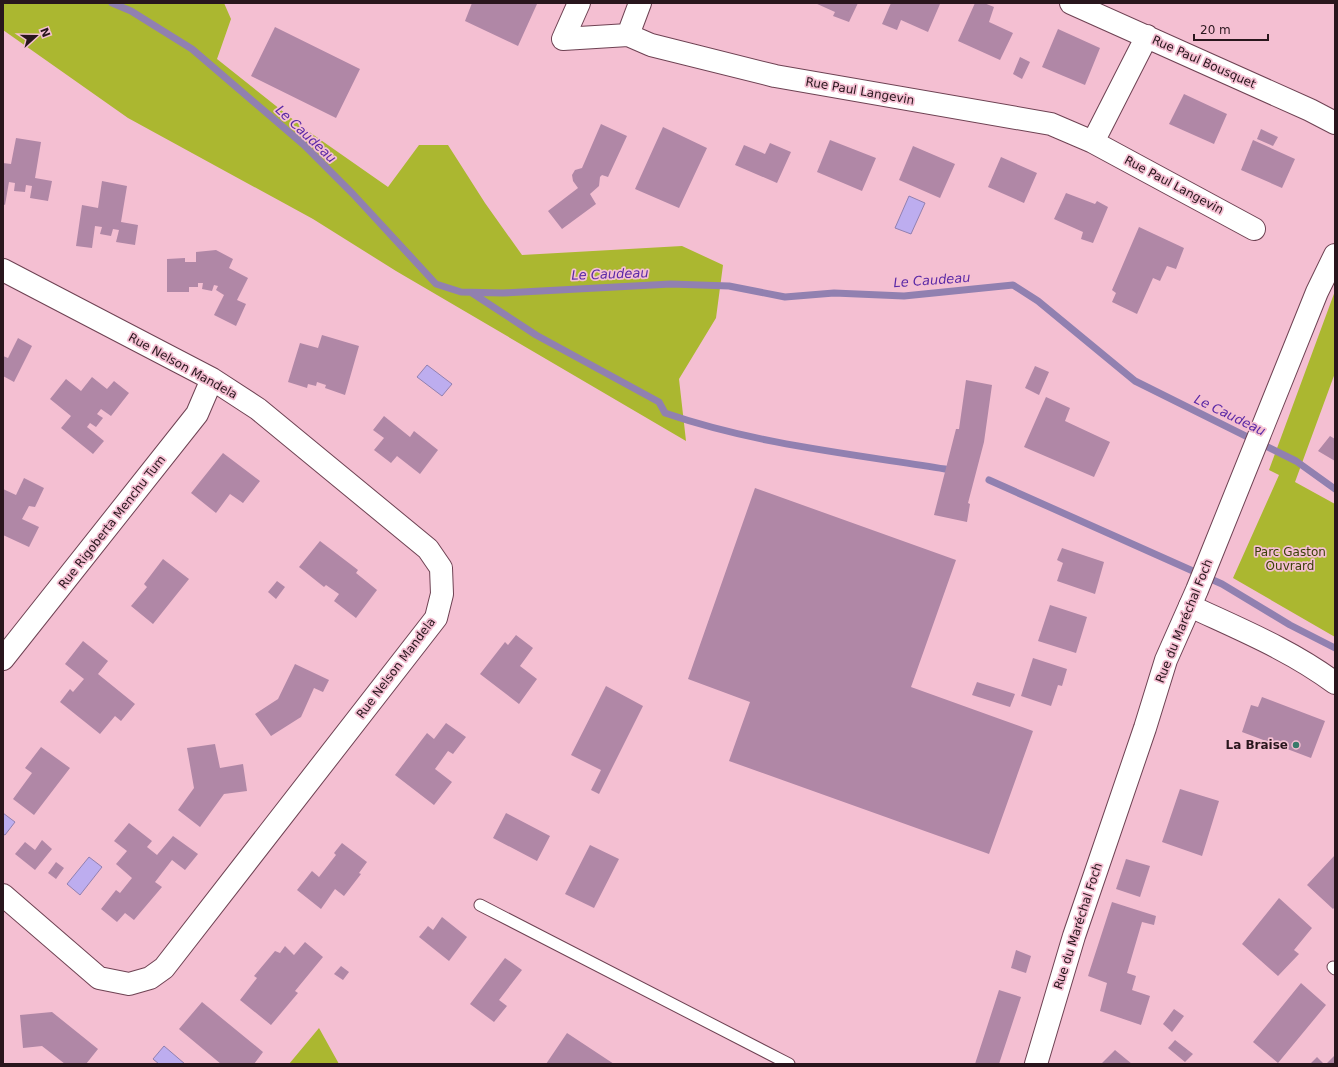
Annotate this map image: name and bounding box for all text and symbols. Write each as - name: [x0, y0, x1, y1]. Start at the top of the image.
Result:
- north arrow: [16, 16, 56, 56]
- scale bar: [1194, 16, 1268, 42]
- text: 20 m: [1200, 23, 1231, 37]
- text: N: [37, 26, 53, 39]
- street label: Rue Paul Bousquet: [1150, 33, 1258, 91]
- street label: Rue Paul Langevin: [805, 75, 915, 107]
- water label: Le Caudeau: [273, 102, 339, 166]
- street label: Rue Paul Langevin: [1122, 153, 1226, 217]
- water label: Le Caudeau: [571, 265, 649, 283]
- water label: Le Caudeau: [893, 270, 971, 290]
- street label: Rue Nelson Mandela: [126, 330, 240, 402]
- water label: Le Caudeau: [1192, 391, 1268, 439]
- street label: Rue Rigoberta Menchu Tum: [56, 453, 168, 591]
- park label: Parc Gaston Ouvrard: [1254, 545, 1326, 573]
- street label: Rue du Maréchal Foch: [1153, 557, 1215, 685]
- street label: Rue Nelson Mandela: [354, 615, 438, 721]
- place label: La Braise: [1226, 738, 1288, 752]
- marker: La Braise: [1291, 740, 1301, 750]
- street label: Rue du Maréchal Foch: [1051, 861, 1105, 991]

